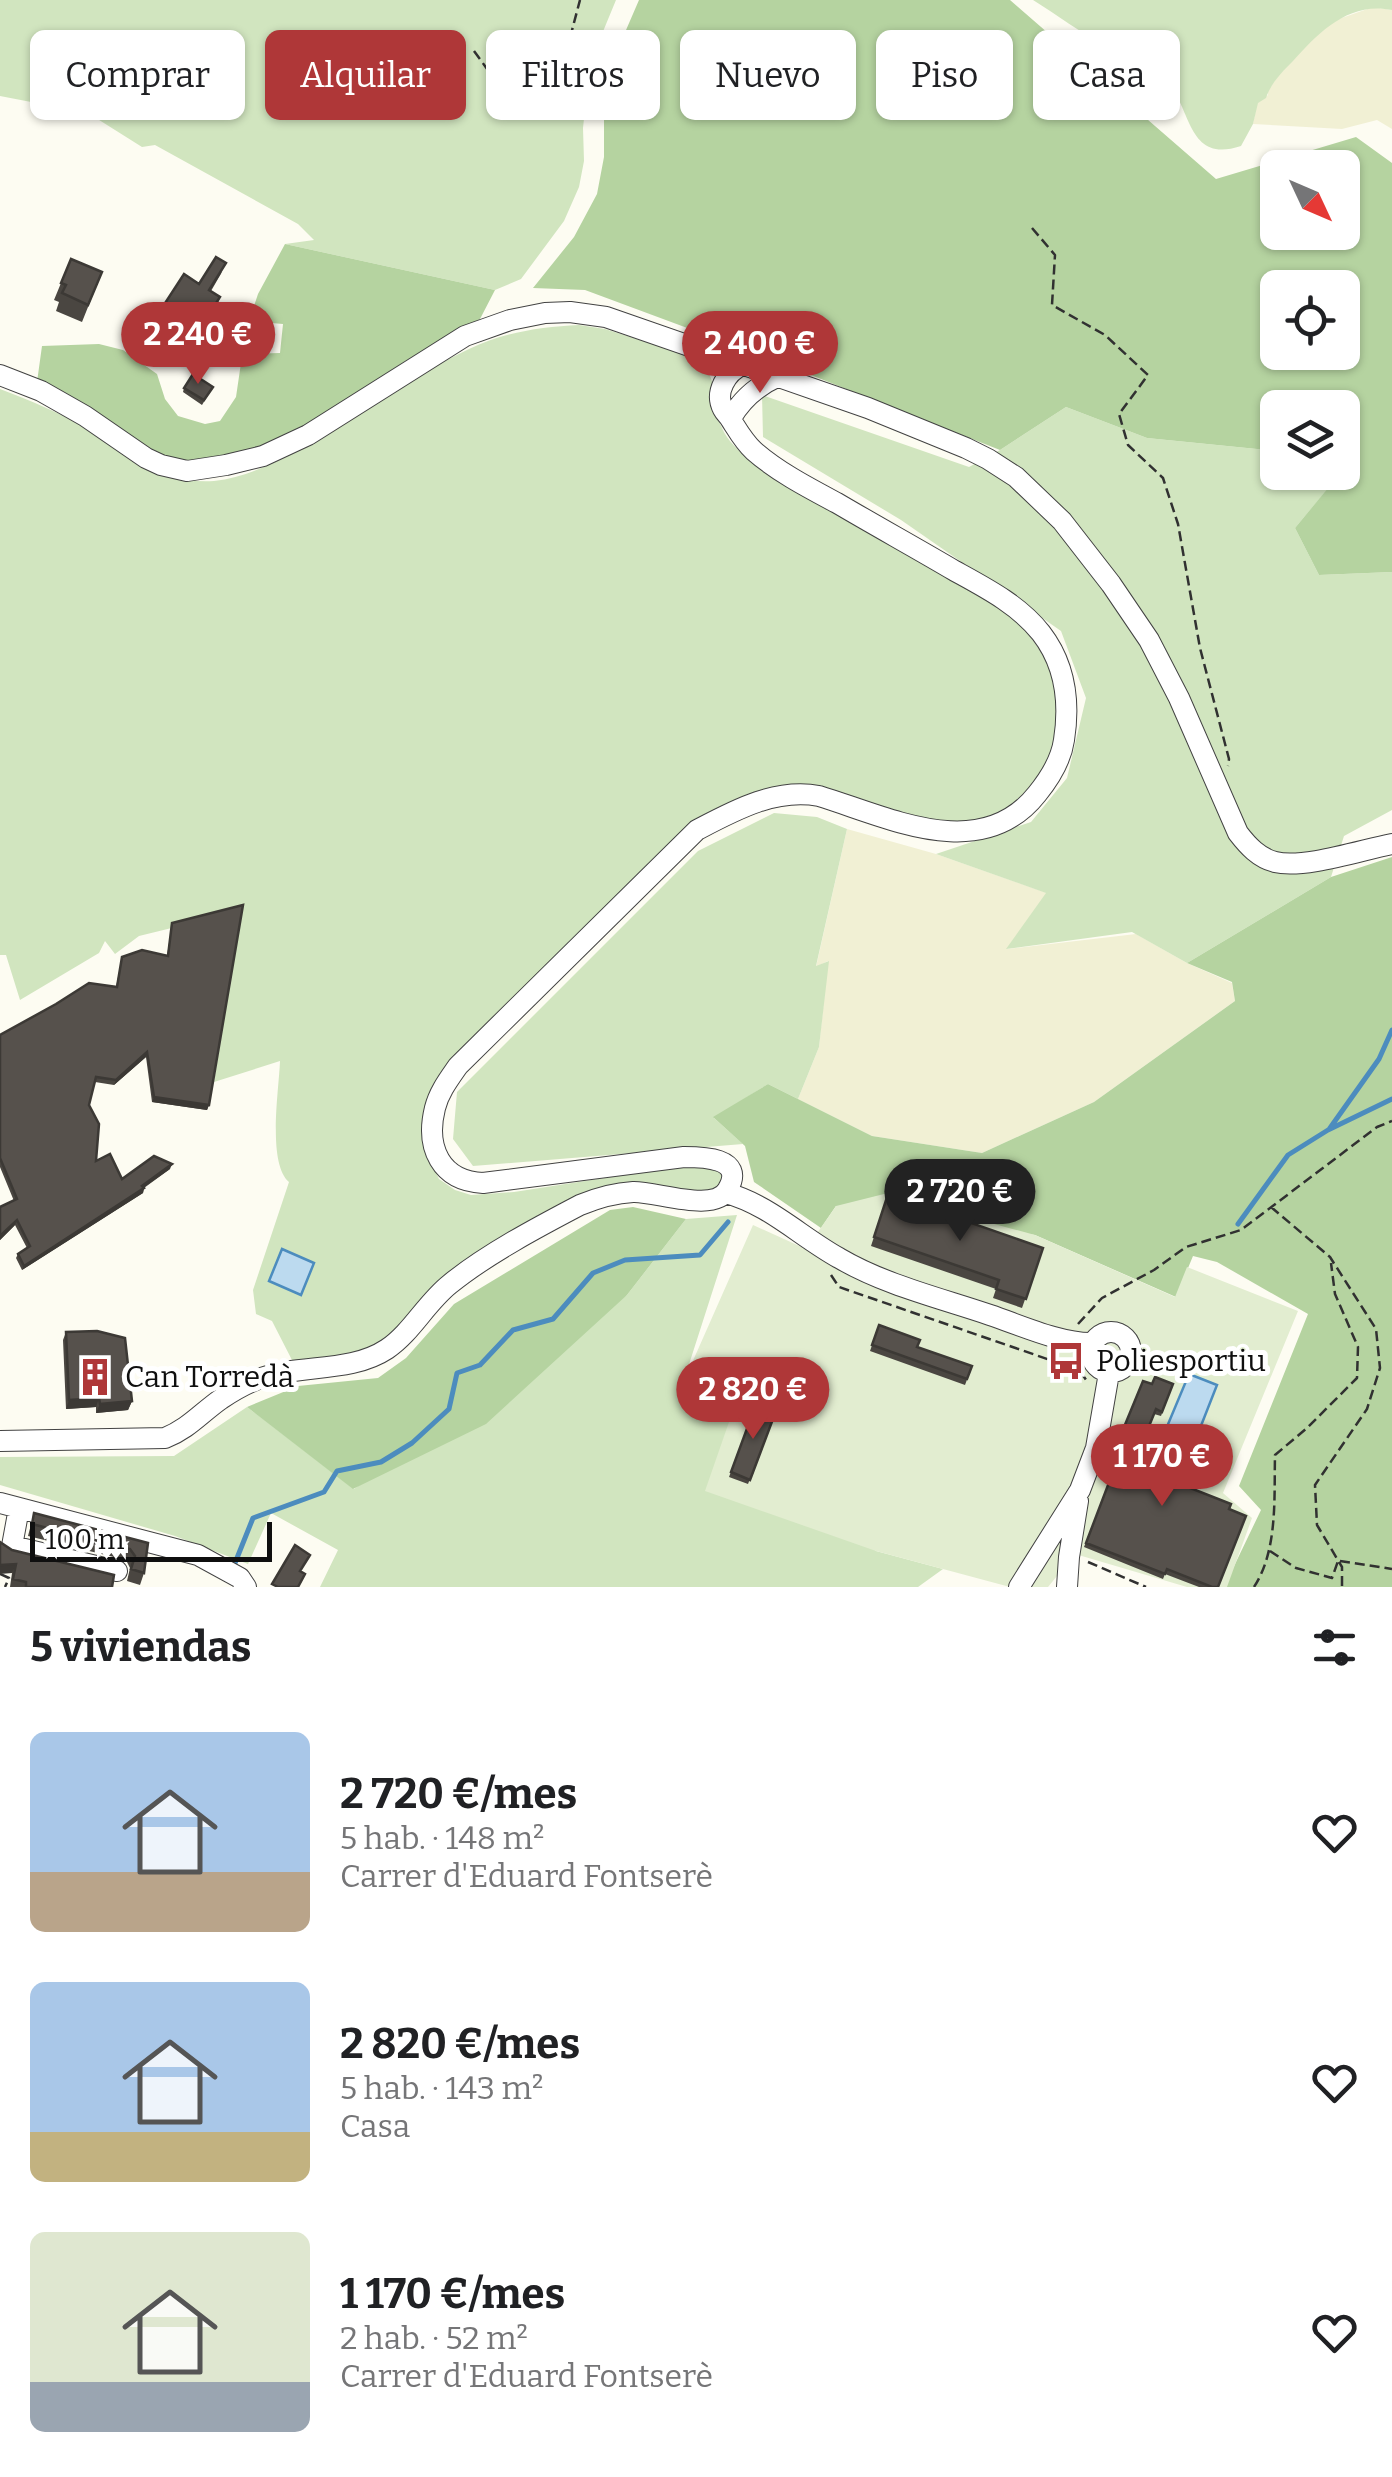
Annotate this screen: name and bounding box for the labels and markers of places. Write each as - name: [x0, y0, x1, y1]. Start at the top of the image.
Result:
- pin: 2 240 €: [106, 302, 290, 387]
- pin: 2 400 €: [668, 311, 852, 396]
- pin: 2 720 €: [868, 1159, 1052, 1244]
- bus stop icon: Poliesportiu: [1045, 1340, 1087, 1382]
- place label: Poliesportiu: [1096, 1343, 1266, 1379]
- building icon: Can Torredà: [74, 1356, 116, 1398]
- pin: 2 820 €: [661, 1357, 845, 1442]
- place label: Can Torredà: [125, 1359, 294, 1395]
- pin: 1 170 €: [1070, 1424, 1254, 1509]

